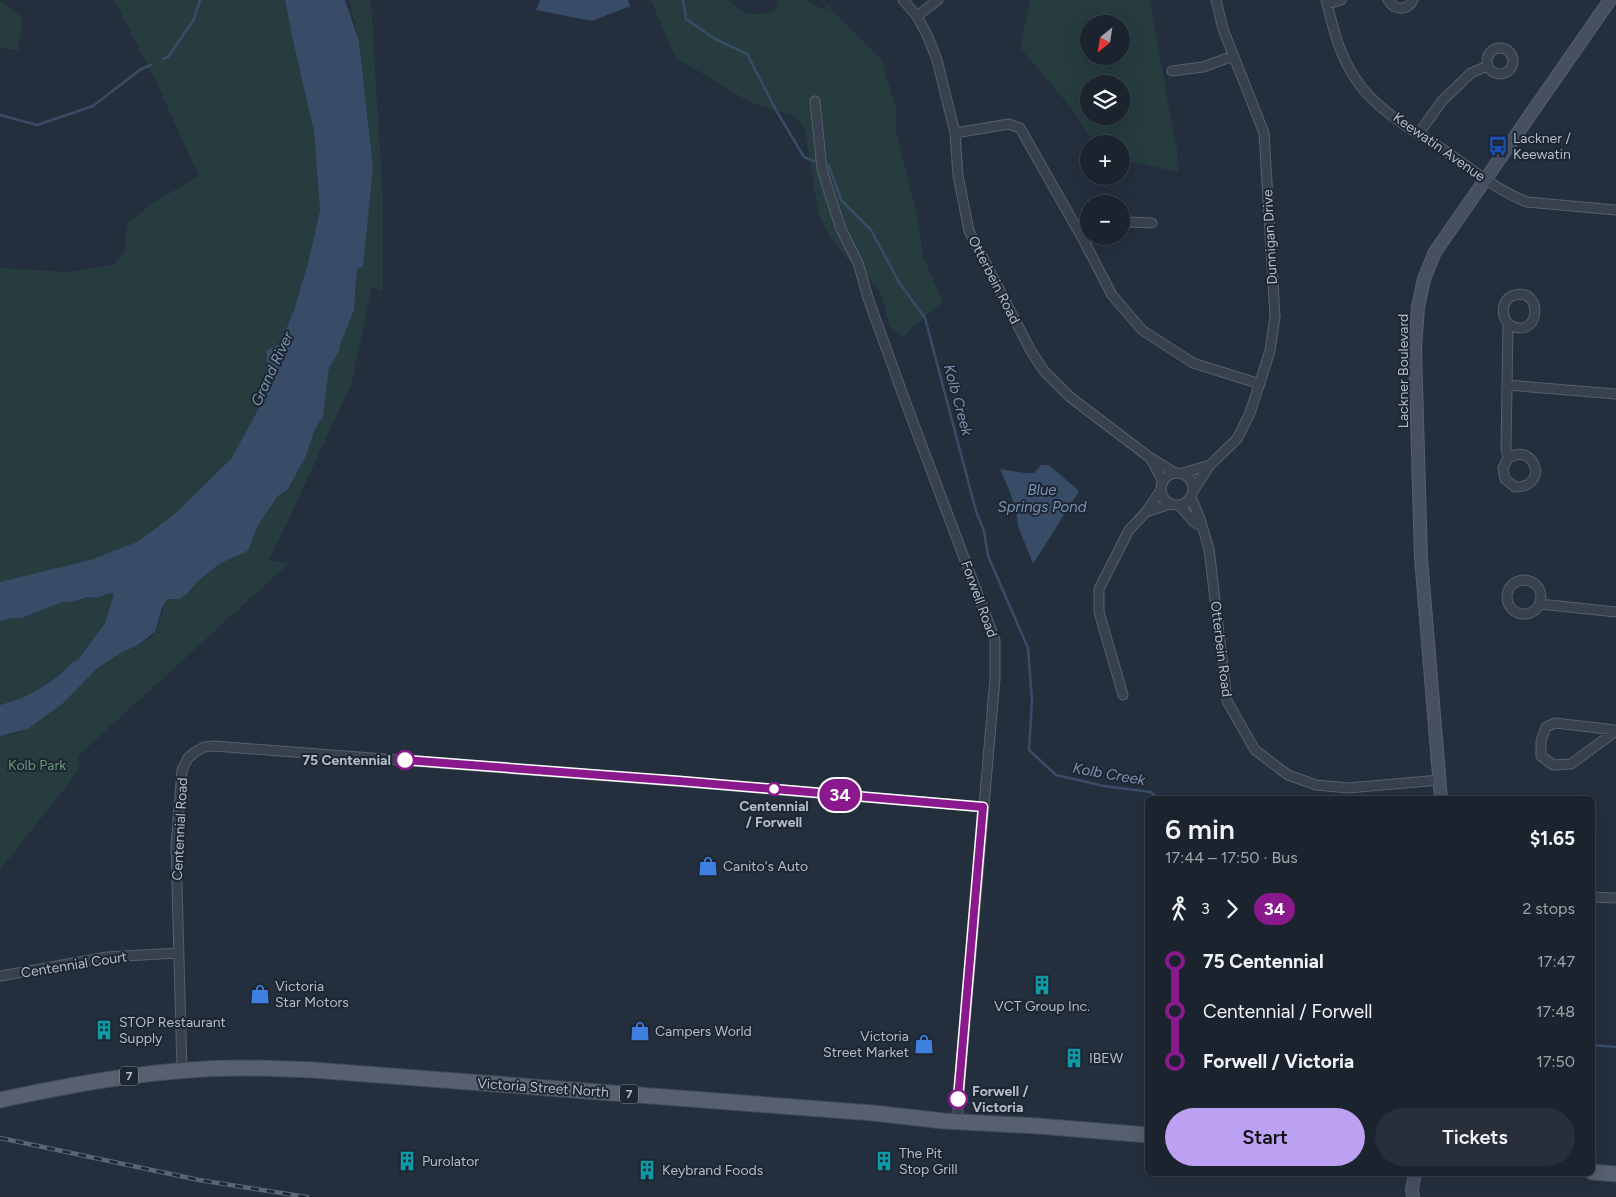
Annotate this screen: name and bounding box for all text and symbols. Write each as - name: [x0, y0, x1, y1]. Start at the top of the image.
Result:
- north arrow: [1080, 15, 1130, 65]
- map controls: [1080, 15, 1130, 245]
- button: layers: [1080, 75, 1130, 125]
- street label: Keewatin Avenue: [1390, 109, 1489, 185]
- place label: Lackner / Keewatin: [1513, 130, 1571, 163]
- button: +: [1080, 135, 1130, 185]
- bus stop icon: Lackner / Keewatin: [1487, 135, 1509, 157]
- street label: Dunnigan Drive: [1259, 189, 1281, 285]
- button: −: [1080, 195, 1130, 245]
- street label: Otterbein Road: [965, 233, 1023, 327]
- street label: Lackner Boulevard: [1395, 314, 1412, 428]
- water label: Grand River: [247, 328, 297, 409]
- water label: Kolb Creek: [940, 362, 976, 438]
- water label: Blue Springs Pond: [997, 481, 1087, 516]
- street label: Forwell Road: [957, 558, 1001, 640]
- street label: Otterbein Road: [1207, 600, 1235, 698]
- marker: 75 Centennial: [395, 750, 415, 770]
- place label: 75 Centennial: [302, 752, 391, 769]
- park label: Kolb Park: [8, 757, 66, 774]
- water label: Kolb Creek: [1071, 759, 1147, 789]
- street label: Centennial Road: [169, 777, 191, 881]
- line badge: 34: [818, 779, 862, 811]
- marker: Centennial / Forwell: [767, 782, 781, 796]
- text: 34: [829, 784, 851, 806]
- place label: Centennial / Forwell: [739, 798, 809, 831]
- text: 6 min: [1165, 812, 1235, 846]
- text: $1.65: [1530, 827, 1575, 850]
- text: 17:44 – 17:50 · Bus: [1165, 848, 1298, 867]
- shop icon: Canito's Auto: [697, 855, 719, 877]
- place label: Canito's Auto: [723, 858, 808, 875]
- icon: walk: [1165, 895, 1193, 923]
- icon: forward: [1218, 895, 1246, 923]
- text: 34: [1264, 898, 1285, 920]
- text: 3: [1201, 899, 1210, 918]
- text: 2 stops: [1522, 899, 1575, 918]
- street label: Centennial Court: [20, 948, 128, 982]
- text: 75 Centennial: [1203, 950, 1324, 973]
- text: 17:47: [1537, 952, 1575, 971]
- building icon: VCT Group Inc.: [1031, 974, 1053, 996]
- place label: Victoria Star Motors: [275, 978, 349, 1011]
- shop icon: Victoria Star Motors: [249, 983, 271, 1005]
- place label: VCT Group Inc.: [994, 998, 1090, 1015]
- text: Centennial / Forwell: [1203, 1000, 1373, 1023]
- text: 17:48: [1536, 1002, 1575, 1021]
- place label: STOP Restaurant Supply: [119, 1014, 226, 1047]
- building icon: STOP Restaurant Supply: [93, 1019, 115, 1041]
- shop icon: Campers World: [629, 1020, 651, 1042]
- place label: Campers World: [655, 1023, 752, 1040]
- place label: Victoria Street Market: [823, 1028, 909, 1061]
- shop icon: Victoria Street Market: [913, 1033, 935, 1055]
- building icon: IBEW: [1063, 1047, 1085, 1069]
- place label: IBEW: [1089, 1050, 1124, 1067]
- text: Forwell / Victoria: [1203, 1050, 1354, 1073]
- text: 17:50: [1536, 1052, 1575, 1071]
- road number: 7: [120, 1066, 138, 1086]
- street label: Victoria Street North: [477, 1075, 610, 1101]
- place label: Forwell / Victoria: [972, 1083, 1029, 1116]
- road number: 7: [620, 1084, 638, 1104]
- marker: Forwell / Victoria: [948, 1089, 968, 1109]
- button: Start: [1165, 1108, 1365, 1166]
- button: Tickets: [1375, 1108, 1575, 1166]
- place label: The Pit Stop Grill: [899, 1145, 958, 1178]
- building icon: Purolator: [396, 1150, 418, 1172]
- building icon: The Pit Stop Grill: [873, 1150, 895, 1172]
- place label: Purolator: [422, 1153, 479, 1170]
- building icon: Keybrand Foods: [636, 1159, 658, 1181]
- place label: Keybrand Foods: [662, 1162, 763, 1179]

